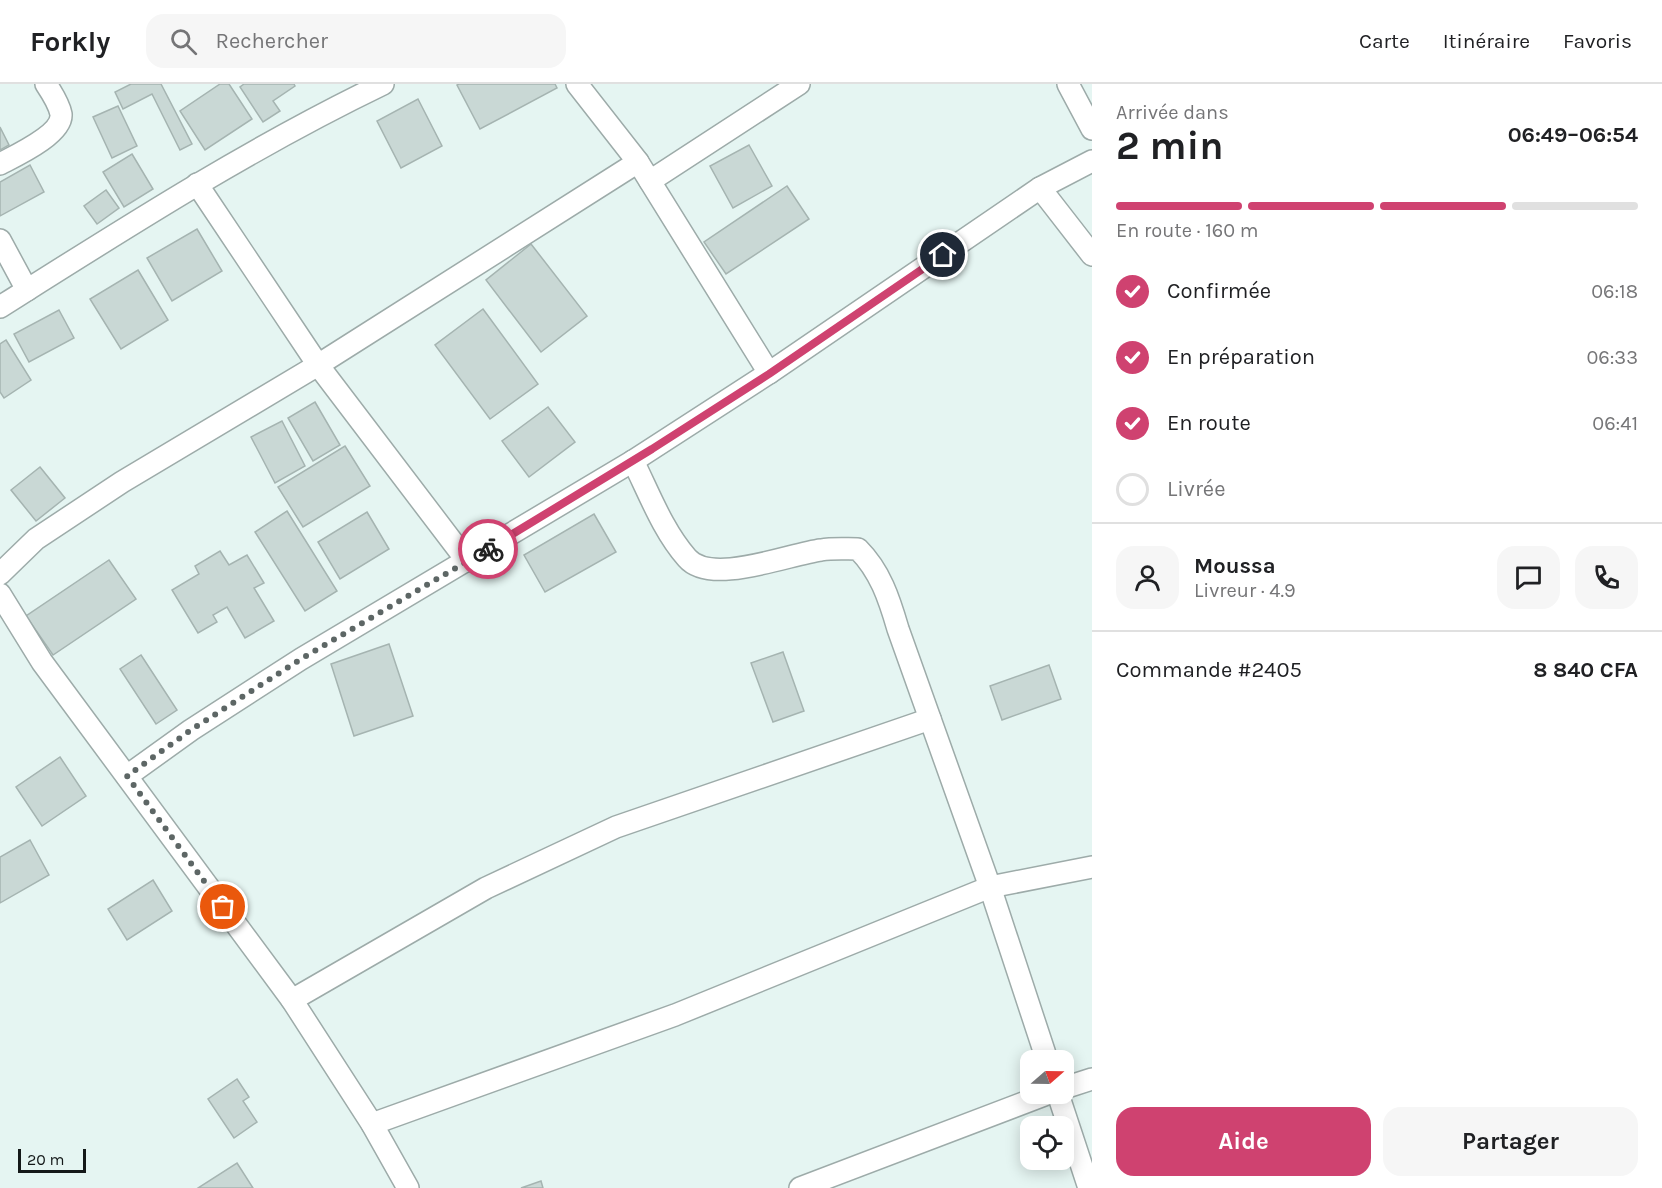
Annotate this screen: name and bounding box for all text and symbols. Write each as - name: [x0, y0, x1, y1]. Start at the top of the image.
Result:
- search box: [146, 14, 566, 68]
- text: Forkly: [30, 25, 110, 58]
- icon: search: [167, 25, 200, 58]
- text: Rechercher: [215, 28, 328, 54]
- text: Carte: [1359, 29, 1410, 53]
- text: Itinéraire: [1443, 29, 1530, 53]
- text: Favoris: [1563, 29, 1632, 53]
- text: Arrivée dans: [1116, 101, 1229, 124]
- text: 06:49–06:54: [1508, 122, 1638, 148]
- text: 2 min: [1116, 123, 1224, 169]
- text: En route · 160 m: [1116, 219, 1259, 242]
- pin: [917, 229, 968, 280]
- icon: home: [926, 238, 959, 271]
- icon: check: [1116, 275, 1149, 308]
- text: Confirmée: [1167, 278, 1271, 304]
- text: 06:18: [1591, 280, 1638, 303]
- icon: check: [1116, 341, 1149, 374]
- text: En préparation: [1167, 344, 1315, 370]
- text: 06:33: [1586, 346, 1638, 369]
- icon: check: [1116, 407, 1149, 440]
- text: En route: [1167, 410, 1251, 436]
- text: 06:41: [1592, 412, 1638, 435]
- text: Livrée: [1167, 476, 1225, 502]
- courier: [458, 519, 518, 579]
- icon: bike: [472, 533, 505, 566]
- button: person: [1116, 546, 1179, 609]
- button: chat: [1497, 546, 1560, 609]
- button: phone: [1575, 546, 1638, 609]
- text: Moussa: [1194, 553, 1276, 579]
- text: Livreur · 4.9: [1194, 579, 1296, 602]
- text: Commande #2405: [1116, 657, 1302, 683]
- text: 8 840 CFA: [1533, 657, 1638, 683]
- pin: [197, 881, 248, 932]
- icon: bag: [206, 890, 239, 923]
- north arrow: [1020, 1050, 1074, 1104]
- map controls: [1020, 1050, 1074, 1170]
- button: Aide: [1116, 1107, 1371, 1176]
- button: Partager: [1383, 1107, 1638, 1176]
- button: locate: [1020, 1116, 1074, 1170]
- scale bar: [18, 1146, 86, 1174]
- text: 20 m: [27, 1150, 65, 1169]

